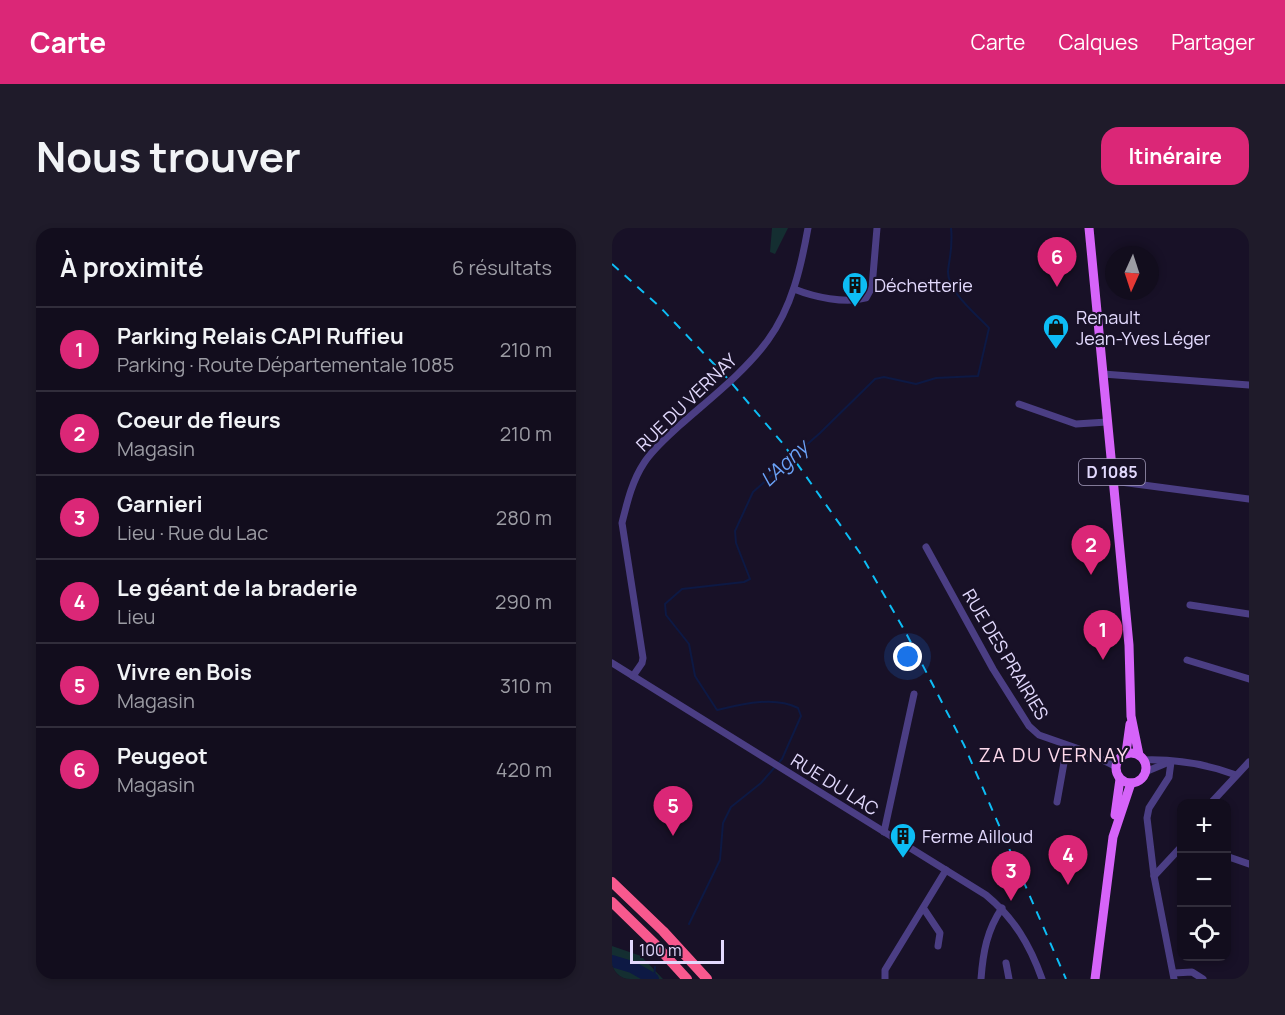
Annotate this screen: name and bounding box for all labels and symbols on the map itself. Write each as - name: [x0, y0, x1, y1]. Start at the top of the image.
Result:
- pin: 6: [1038, 238, 1076, 287]
- north arrow: [1105, 246, 1159, 300]
- building icon: Déchetterie: [840, 270, 870, 308]
- place label: Déchetterie: [874, 273, 973, 297]
- place label: Renault Jean-Yves Léger: [1076, 305, 1211, 350]
- shop icon: Renault Jean-Yves Léger: [1041, 312, 1071, 350]
- street label: RUE DU VERNAY: [630, 347, 742, 456]
- water label: L'Agny: [754, 432, 816, 492]
- road number: D 1085: [1079, 459, 1145, 485]
- pin: 2: [1072, 526, 1110, 575]
- street label: RUE DES PRAIRIES: [957, 584, 1055, 724]
- pin: 1: [1084, 610, 1122, 660]
- your location: [893, 642, 922, 671]
- district label: ZA DU VERNAY: [979, 741, 1129, 768]
- street label: RUE DU LAC: [787, 748, 884, 821]
- pin: 5: [654, 786, 692, 836]
- building icon: Ferme Ailloud: [888, 821, 918, 859]
- place label: Ferme Ailloud: [922, 824, 1033, 848]
- pin: 4: [1048, 836, 1088, 885]
- pin: 3: [992, 852, 1030, 901]
- scale bar: [630, 937, 724, 964]

